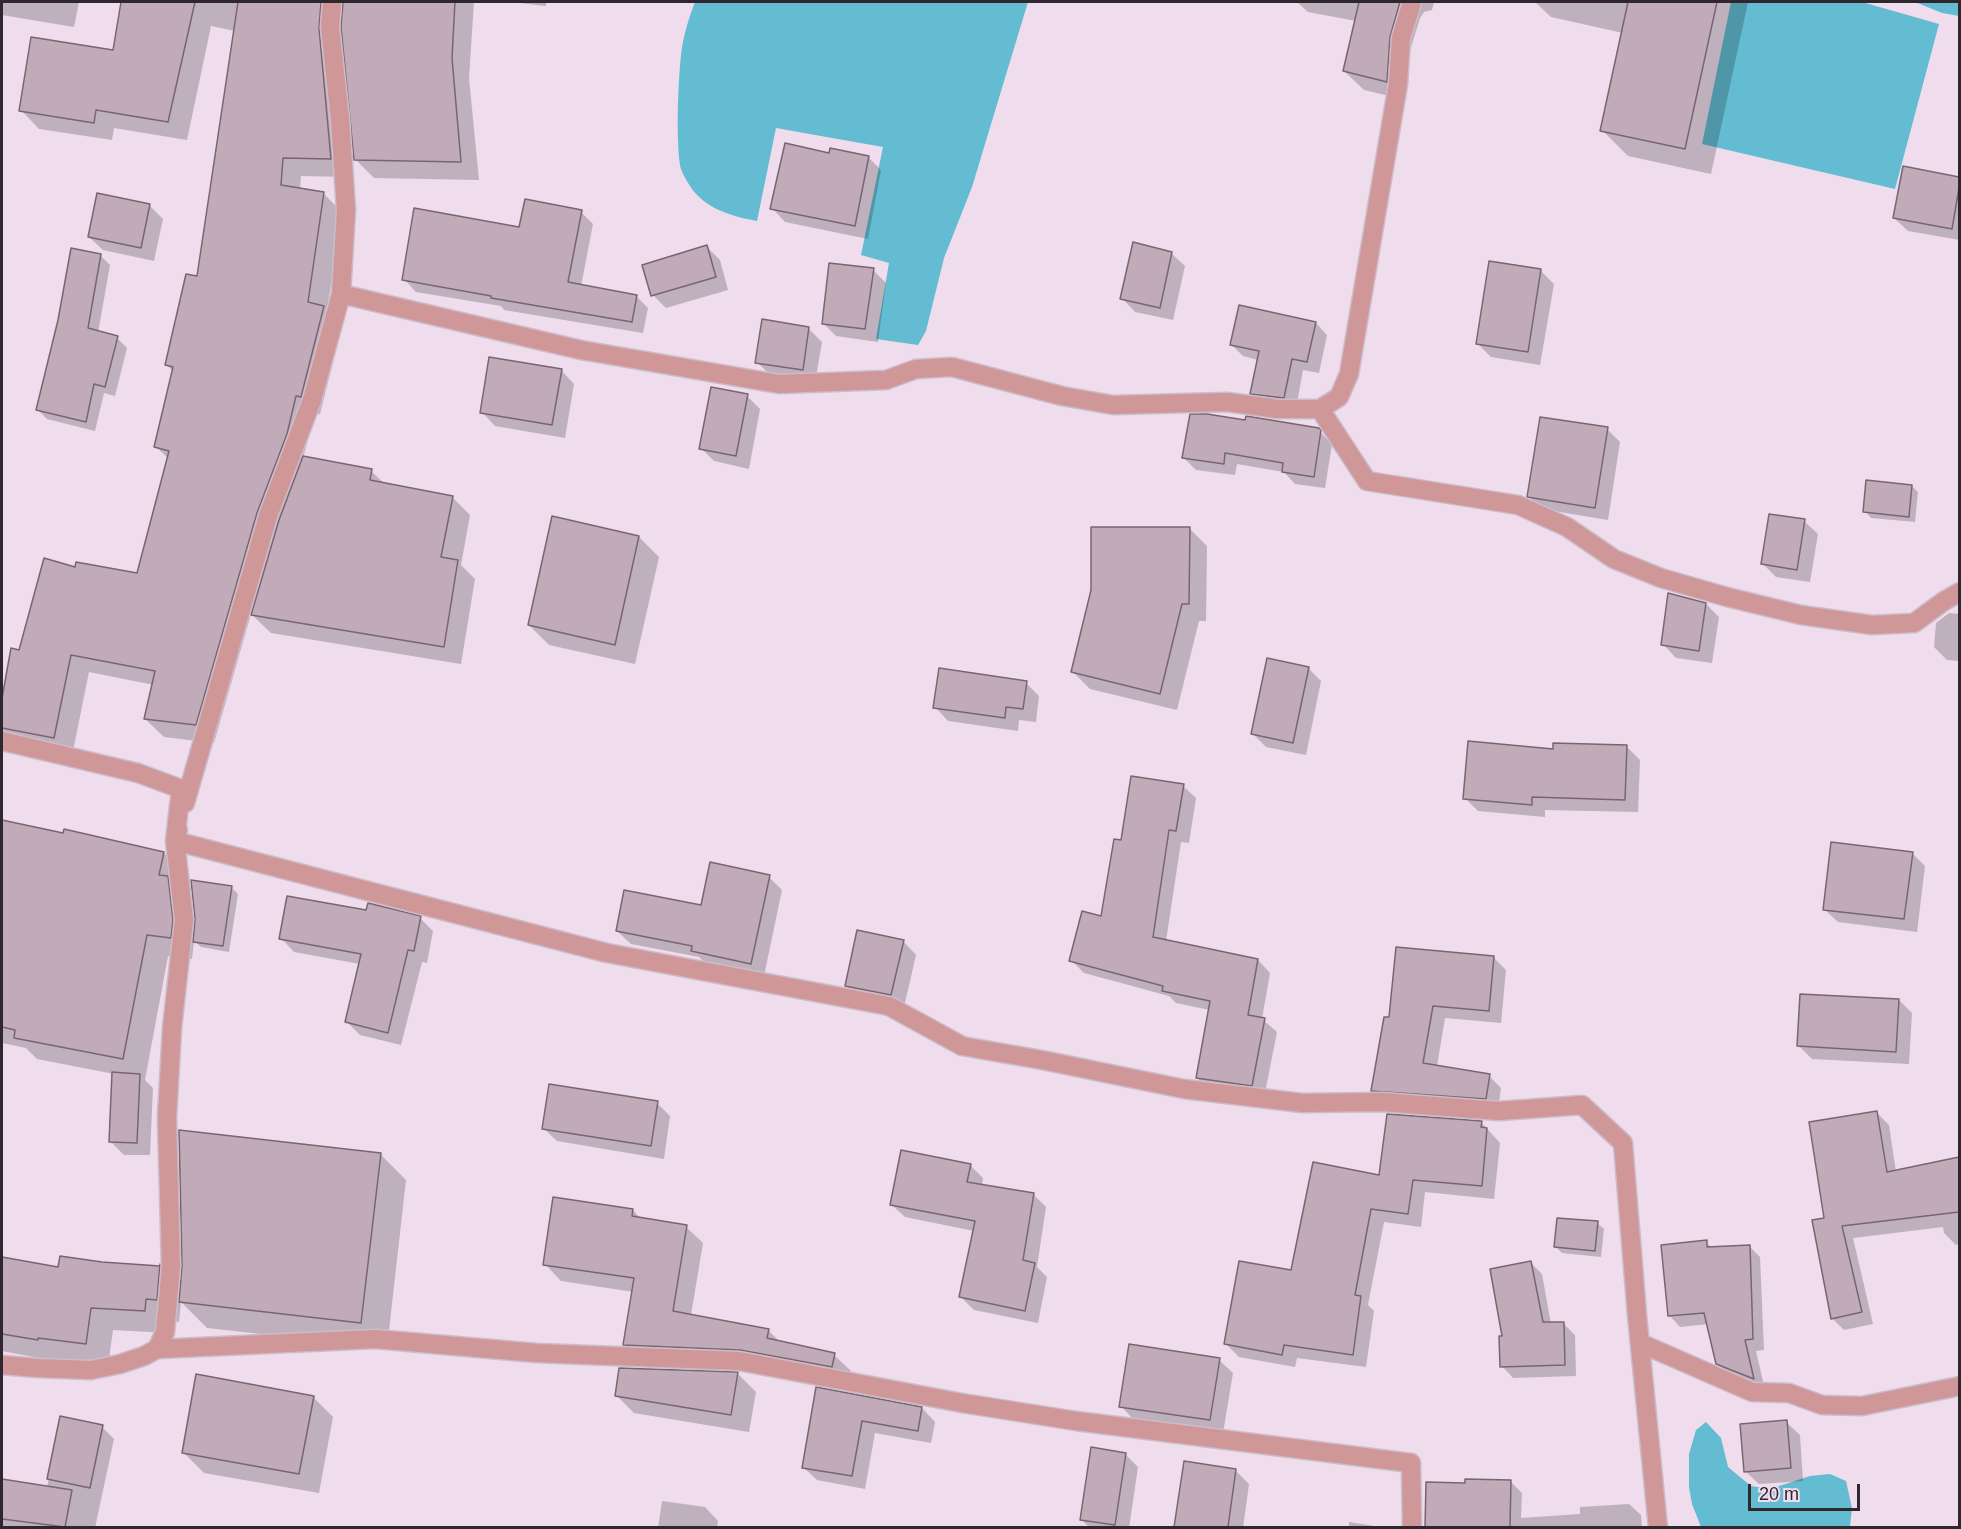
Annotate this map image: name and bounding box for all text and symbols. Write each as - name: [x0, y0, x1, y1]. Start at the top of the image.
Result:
- scale bar: [1751, 1472, 1864, 1510]
- text: 20 m: [1759, 1484, 1799, 1504]

